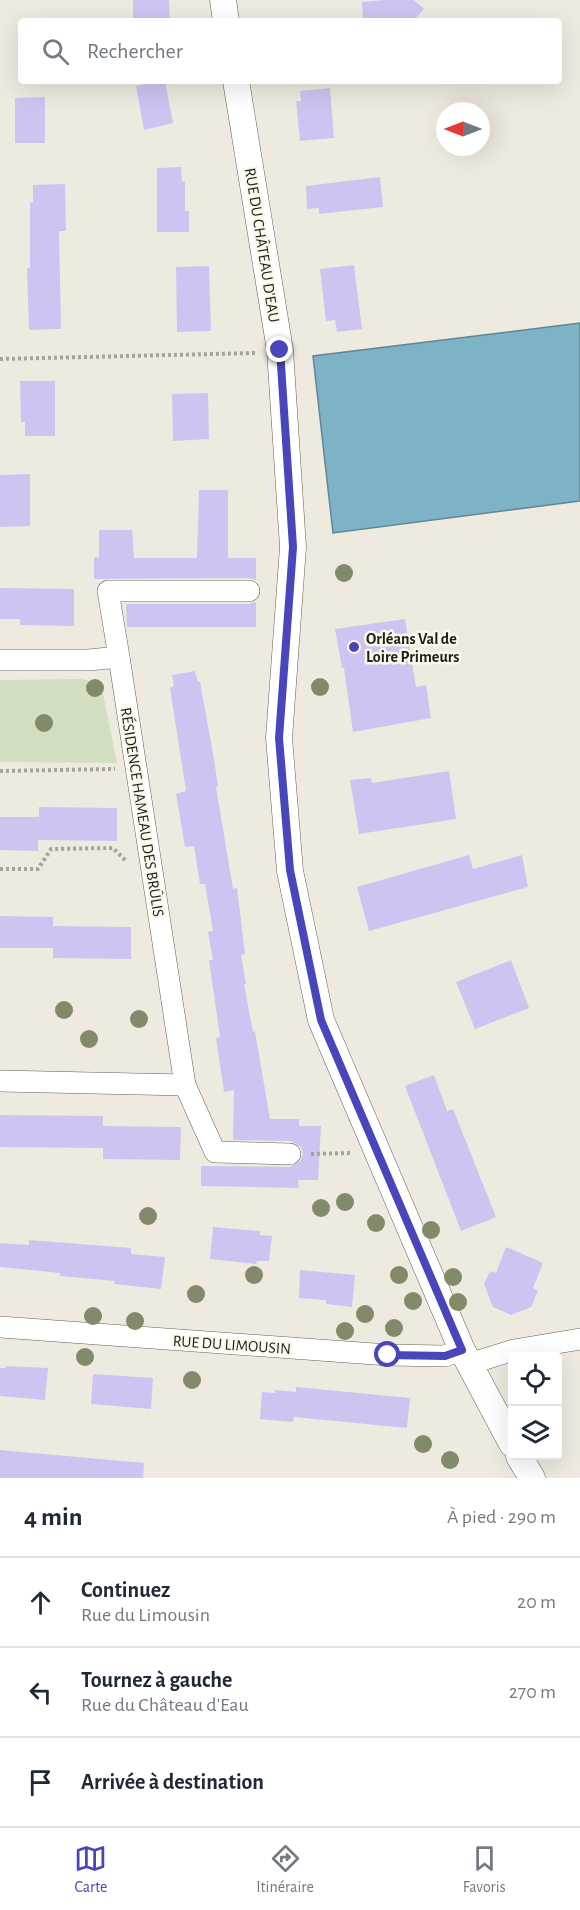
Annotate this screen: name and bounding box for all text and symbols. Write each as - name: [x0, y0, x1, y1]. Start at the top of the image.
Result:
- search box: [18, 18, 562, 84]
- icon: search: [39, 35, 72, 68]
- text: Rechercher: [87, 40, 183, 62]
- north arrow: [436, 102, 490, 156]
- street label: RUE DU CHÂTEAU D'EAU: [242, 166, 284, 324]
- route end: [266, 336, 292, 362]
- place label: Orléans Val de Loire Primeurs: [366, 631, 459, 665]
- marker: Orléans Val de Loire Primeurs: [347, 640, 361, 654]
- street label: RÉSIDENCE HAMEAU DES BRÛLIS: [118, 706, 168, 918]
- street label: RUE DU LIMOUSIN: [172, 1333, 292, 1357]
- route start: [374, 1341, 400, 1367]
- map controls: [508, 1352, 562, 1460]
- button: locate: [508, 1352, 562, 1406]
- button: layers: [508, 1406, 562, 1460]
- text: 4 min: [24, 1504, 83, 1530]
- text: À pied · 290 m: [447, 1507, 556, 1527]
- text: Continuez: [81, 1579, 170, 1601]
- icon: ahead: [24, 1586, 57, 1619]
- text: 20 m: [517, 1592, 556, 1612]
- text: Rue du Limousin: [81, 1605, 210, 1625]
- text: Tournez à gauche: [81, 1669, 232, 1691]
- icon: left: [24, 1676, 57, 1709]
- text: 270 m: [509, 1682, 556, 1702]
- text: Rue du Château d'Eau: [81, 1695, 249, 1715]
- icon: arrive: [24, 1766, 57, 1799]
- text: Arrivée à destination: [81, 1771, 264, 1793]
- tab: Carte: [74, 1842, 107, 1897]
- tab: Itinéraire: [256, 1842, 314, 1897]
- tab: Favoris: [463, 1842, 506, 1897]

